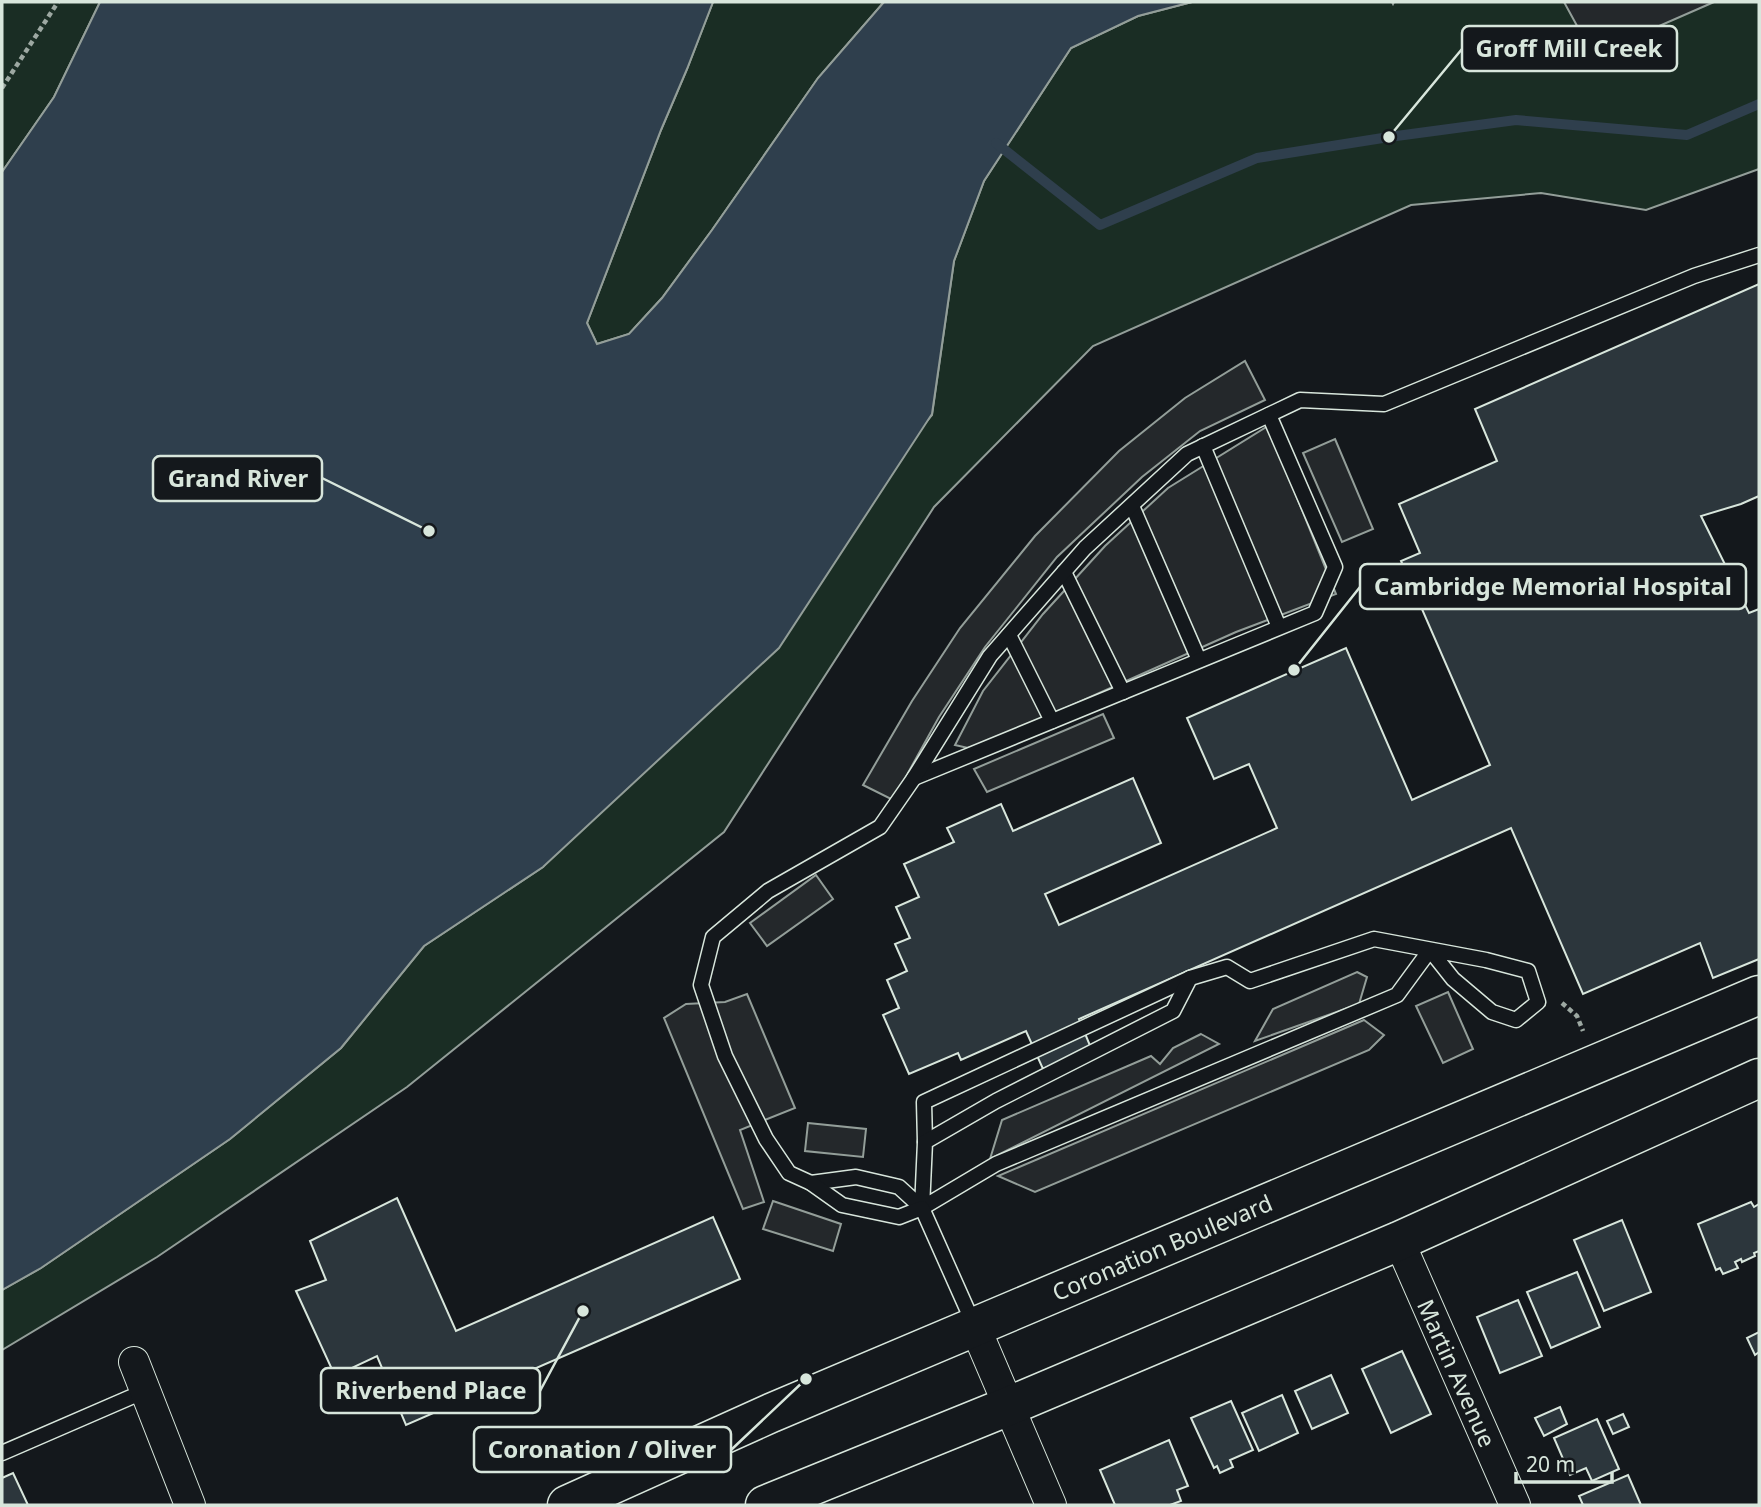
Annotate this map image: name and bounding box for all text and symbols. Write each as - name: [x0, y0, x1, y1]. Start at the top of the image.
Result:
- callout: Groff Mill Creek: [1462, 26, 1677, 71]
- text: Groff Mill Creek: [1476, 31, 1663, 64]
- callout: Grand River: [153, 456, 322, 501]
- text: Grand River: [168, 461, 309, 494]
- callout: Cambridge Memorial Hospital: [1360, 564, 1746, 609]
- text: Cambridge Memorial Hospital: [1374, 569, 1732, 602]
- street label: Coronation Boulevard: [1047, 1186, 1277, 1308]
- street label: Martin Avenue: [1410, 1294, 1504, 1452]
- callout: Riverbend Place: [321, 1368, 540, 1413]
- text: Riverbend Place: [335, 1373, 527, 1406]
- callout: Coronation / Oliver: [474, 1427, 731, 1472]
- text: Coronation / Oliver: [488, 1432, 716, 1465]
- scale bar: [1516, 1440, 1612, 1484]
- text: 20 m: [1526, 1450, 1575, 1478]

